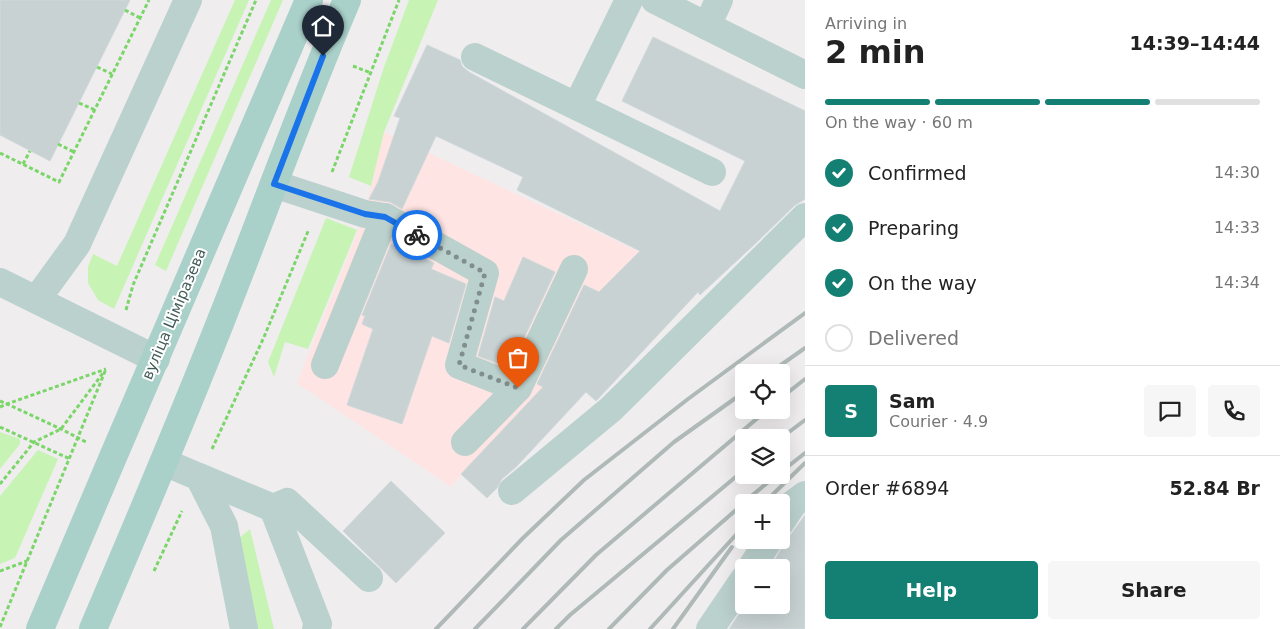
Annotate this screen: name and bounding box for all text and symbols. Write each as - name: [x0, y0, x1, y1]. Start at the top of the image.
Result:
- pin: [302, 5, 344, 56]
- icon: home: [309, 12, 337, 40]
- text: Arriving in: [825, 14, 907, 33]
- text: 14:39–14:44: [1130, 32, 1260, 54]
- text: 2 min: [825, 33, 926, 71]
- text: On the way · 60 m: [825, 113, 973, 132]
- icon: check: [825, 159, 853, 187]
- text: Confirmed: [868, 162, 967, 184]
- text: 14:30: [1214, 163, 1260, 182]
- courier: [392, 210, 442, 260]
- icon: check: [825, 214, 853, 242]
- text: Preparing: [868, 217, 959, 239]
- text: 14:33: [1214, 218, 1260, 237]
- icon: bike: [403, 221, 431, 249]
- street label: вуліца Ціміразева: [138, 246, 210, 382]
- icon: check: [825, 269, 853, 297]
- text: On the way: [868, 272, 977, 294]
- text: 14:34: [1214, 273, 1260, 292]
- text: Delivered: [868, 327, 959, 349]
- pin: [497, 337, 539, 388]
- icon: bag: [504, 344, 532, 372]
- map controls: [735, 364, 790, 614]
- button: locate: [735, 364, 790, 419]
- button: chat: [1144, 385, 1196, 437]
- button: phone: [1208, 385, 1260, 437]
- text: Sam: [889, 390, 935, 412]
- text: S: [844, 400, 858, 422]
- text: Courier · 4.9: [889, 412, 988, 431]
- button: layers: [735, 429, 790, 484]
- text: Order #6894: [825, 477, 949, 499]
- text: 52.84 Br: [1169, 477, 1260, 499]
- button: +: [735, 494, 790, 549]
- button: −: [735, 559, 790, 614]
- button: Help: [825, 561, 1038, 619]
- button: Share: [1048, 561, 1260, 619]

